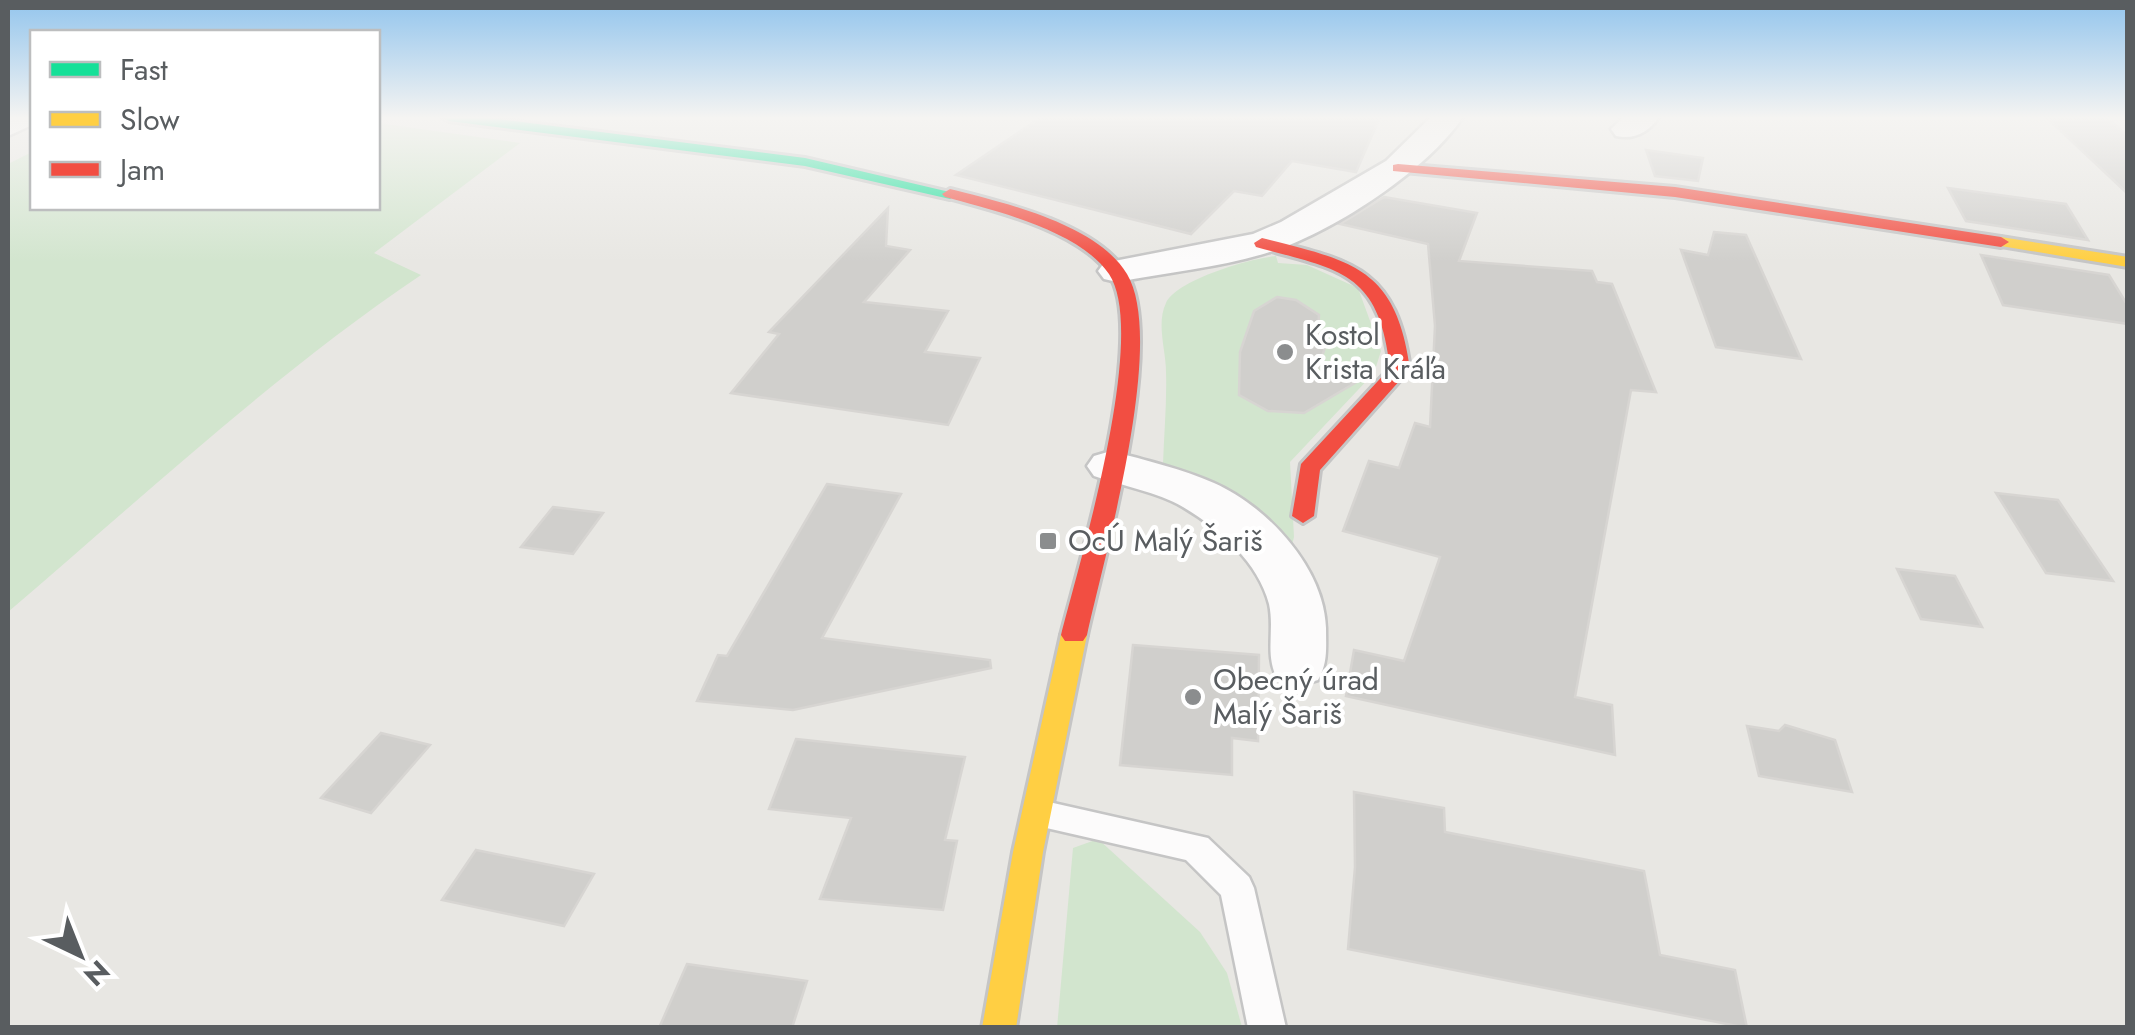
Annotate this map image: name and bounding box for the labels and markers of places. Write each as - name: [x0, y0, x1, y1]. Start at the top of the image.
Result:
- place label: Kostol Krista Kráľa: [1305, 313, 1446, 390]
- marker: Kostol Krista Kráľa: [1274, 341, 1296, 363]
- place label: OcÚ Malý Šariš: [1068, 519, 1263, 562]
- marker: OcÚ Malý Šariš: [1037, 530, 1059, 552]
- place label: Obecný úrad Malý Šariš: [1213, 658, 1379, 735]
- marker: Obecný úrad Malý Šariš: [1182, 686, 1204, 708]

